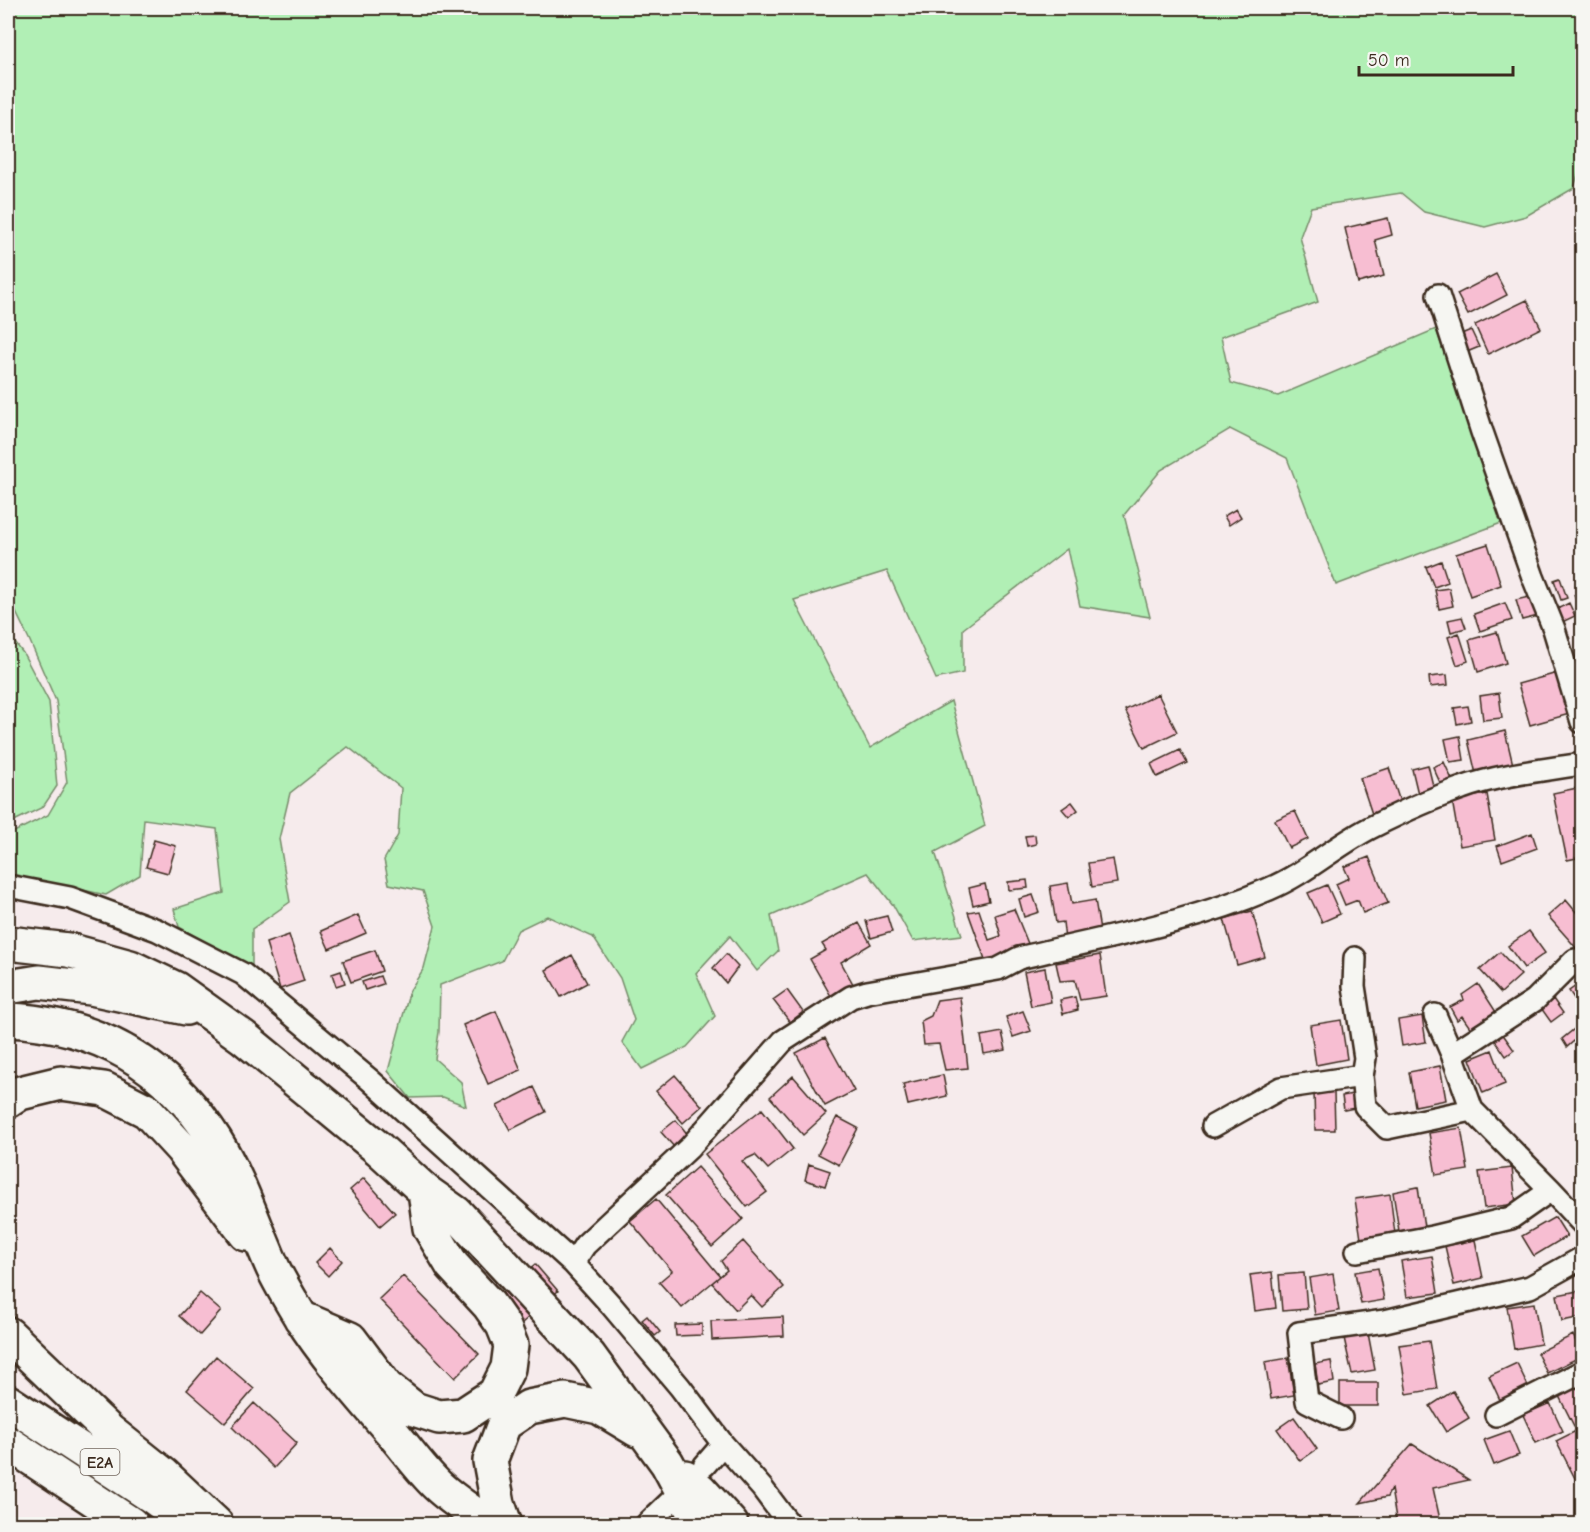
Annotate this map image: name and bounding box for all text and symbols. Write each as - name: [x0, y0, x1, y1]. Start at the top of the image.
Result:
- scale bar: [1359, 39, 1514, 77]
- text: 50 m: [1368, 50, 1410, 71]
- road number: E2A: [80, 1449, 120, 1475]

